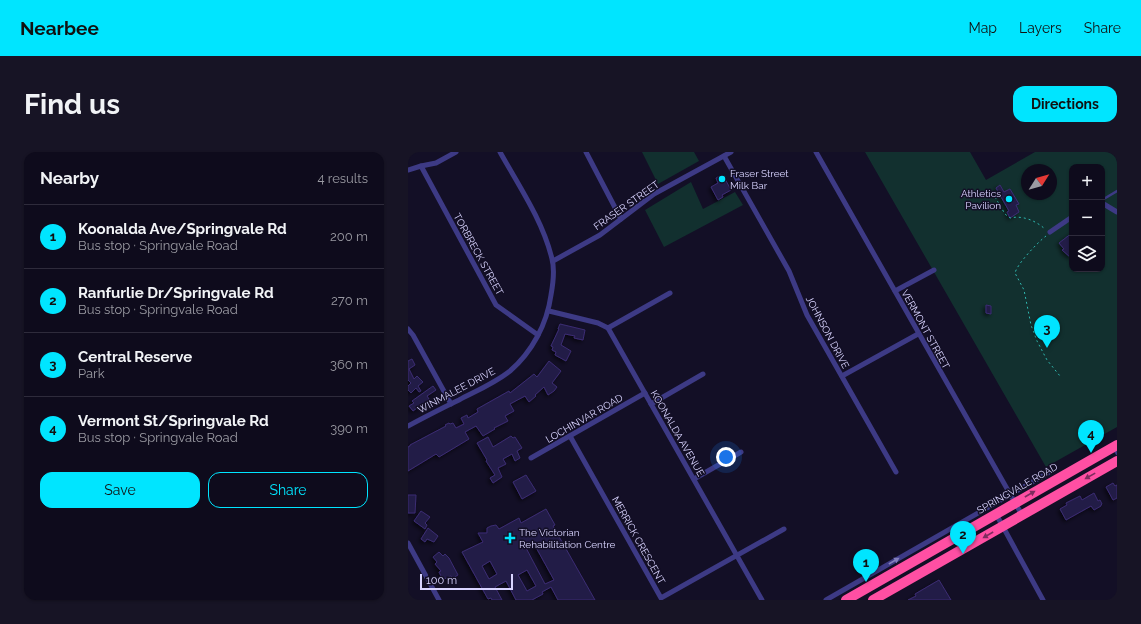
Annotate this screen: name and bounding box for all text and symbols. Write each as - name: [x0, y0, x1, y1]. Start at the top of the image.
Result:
- text: Nearbee: [20, 17, 99, 39]
- text: Map: [969, 20, 997, 36]
- text: Layers: [1019, 20, 1062, 36]
- text: Share: [1084, 20, 1121, 36]
- button: Directions: [1013, 86, 1117, 122]
- text: Find us: [24, 88, 120, 121]
- north arrow: [1021, 164, 1057, 200]
- map controls: [1069, 164, 1105, 272]
- button: +: [1069, 164, 1105, 200]
- text: Nearby: [40, 168, 99, 188]
- place label: Fraser Street Milk Bar: [730, 168, 789, 191]
- text: 4 results: [317, 171, 368, 186]
- marker: Fraser Street Milk Bar: [717, 174, 727, 184]
- street label: FRASER STREET: [591, 179, 661, 232]
- place label: Athletics Pavilion: [961, 188, 1001, 211]
- marker: Athletics Pavilion: [1004, 194, 1014, 204]
- button: −: [1069, 200, 1105, 236]
- street label: TORBRECK STREET: [452, 211, 506, 297]
- text: Koonalda Ave/Springvale Rd: [78, 220, 287, 238]
- text: 1: [50, 229, 56, 244]
- text: 200 m: [330, 229, 368, 244]
- button: layers: [1069, 236, 1105, 272]
- text: Bus stop · Springvale Road: [78, 238, 238, 253]
- text: Ranfurlie Dr/Springvale Rd: [78, 284, 274, 302]
- street label: VERMONT STREET: [899, 288, 952, 371]
- text: 2: [49, 293, 57, 308]
- text: 270 m: [331, 293, 368, 308]
- street label: JOHNSON DRIVE: [804, 294, 851, 370]
- text: Bus stop · Springvale Road: [78, 302, 238, 317]
- pin: 3: [1034, 315, 1060, 348]
- text: Central Reserve: [78, 348, 192, 366]
- text: 3: [49, 357, 57, 372]
- text: 360 m: [330, 357, 368, 372]
- street label: WINMALEE DRIVE: [416, 365, 497, 415]
- text: Park: [78, 366, 105, 381]
- street label: KOONALDA AVENUE: [648, 388, 707, 478]
- street label: LOCHINVAR ROAD: [544, 392, 625, 445]
- text: Vermont St/Springvale Rd: [78, 412, 269, 430]
- pin: 4: [1078, 420, 1104, 453]
- text: 4: [49, 421, 57, 436]
- text: 390 m: [330, 421, 368, 436]
- text: Bus stop · Springvale Road: [78, 430, 238, 445]
- your location: [716, 447, 736, 467]
- street label: SPRINGVALE ROAD: [975, 461, 1059, 516]
- button: Save: [40, 472, 200, 508]
- button: Share: [208, 472, 368, 508]
- one-way arrow: [1084, 473, 1096, 480]
- one-way arrow: [1024, 491, 1036, 498]
- street label: MERRICK CRESCENT: [610, 495, 667, 586]
- pin: 2: [950, 521, 976, 554]
- place label: The Victorian Rehabilitation Centre: [519, 527, 616, 550]
- one-way arrow: [982, 531, 994, 538]
- marker: The Victorian Rehabilitation Centre: [504, 532, 516, 544]
- pin: 1: [853, 549, 879, 582]
- one-way arrow: [888, 558, 900, 565]
- scale bar: [420, 572, 513, 591]
- text: 100 m: [426, 574, 457, 587]

